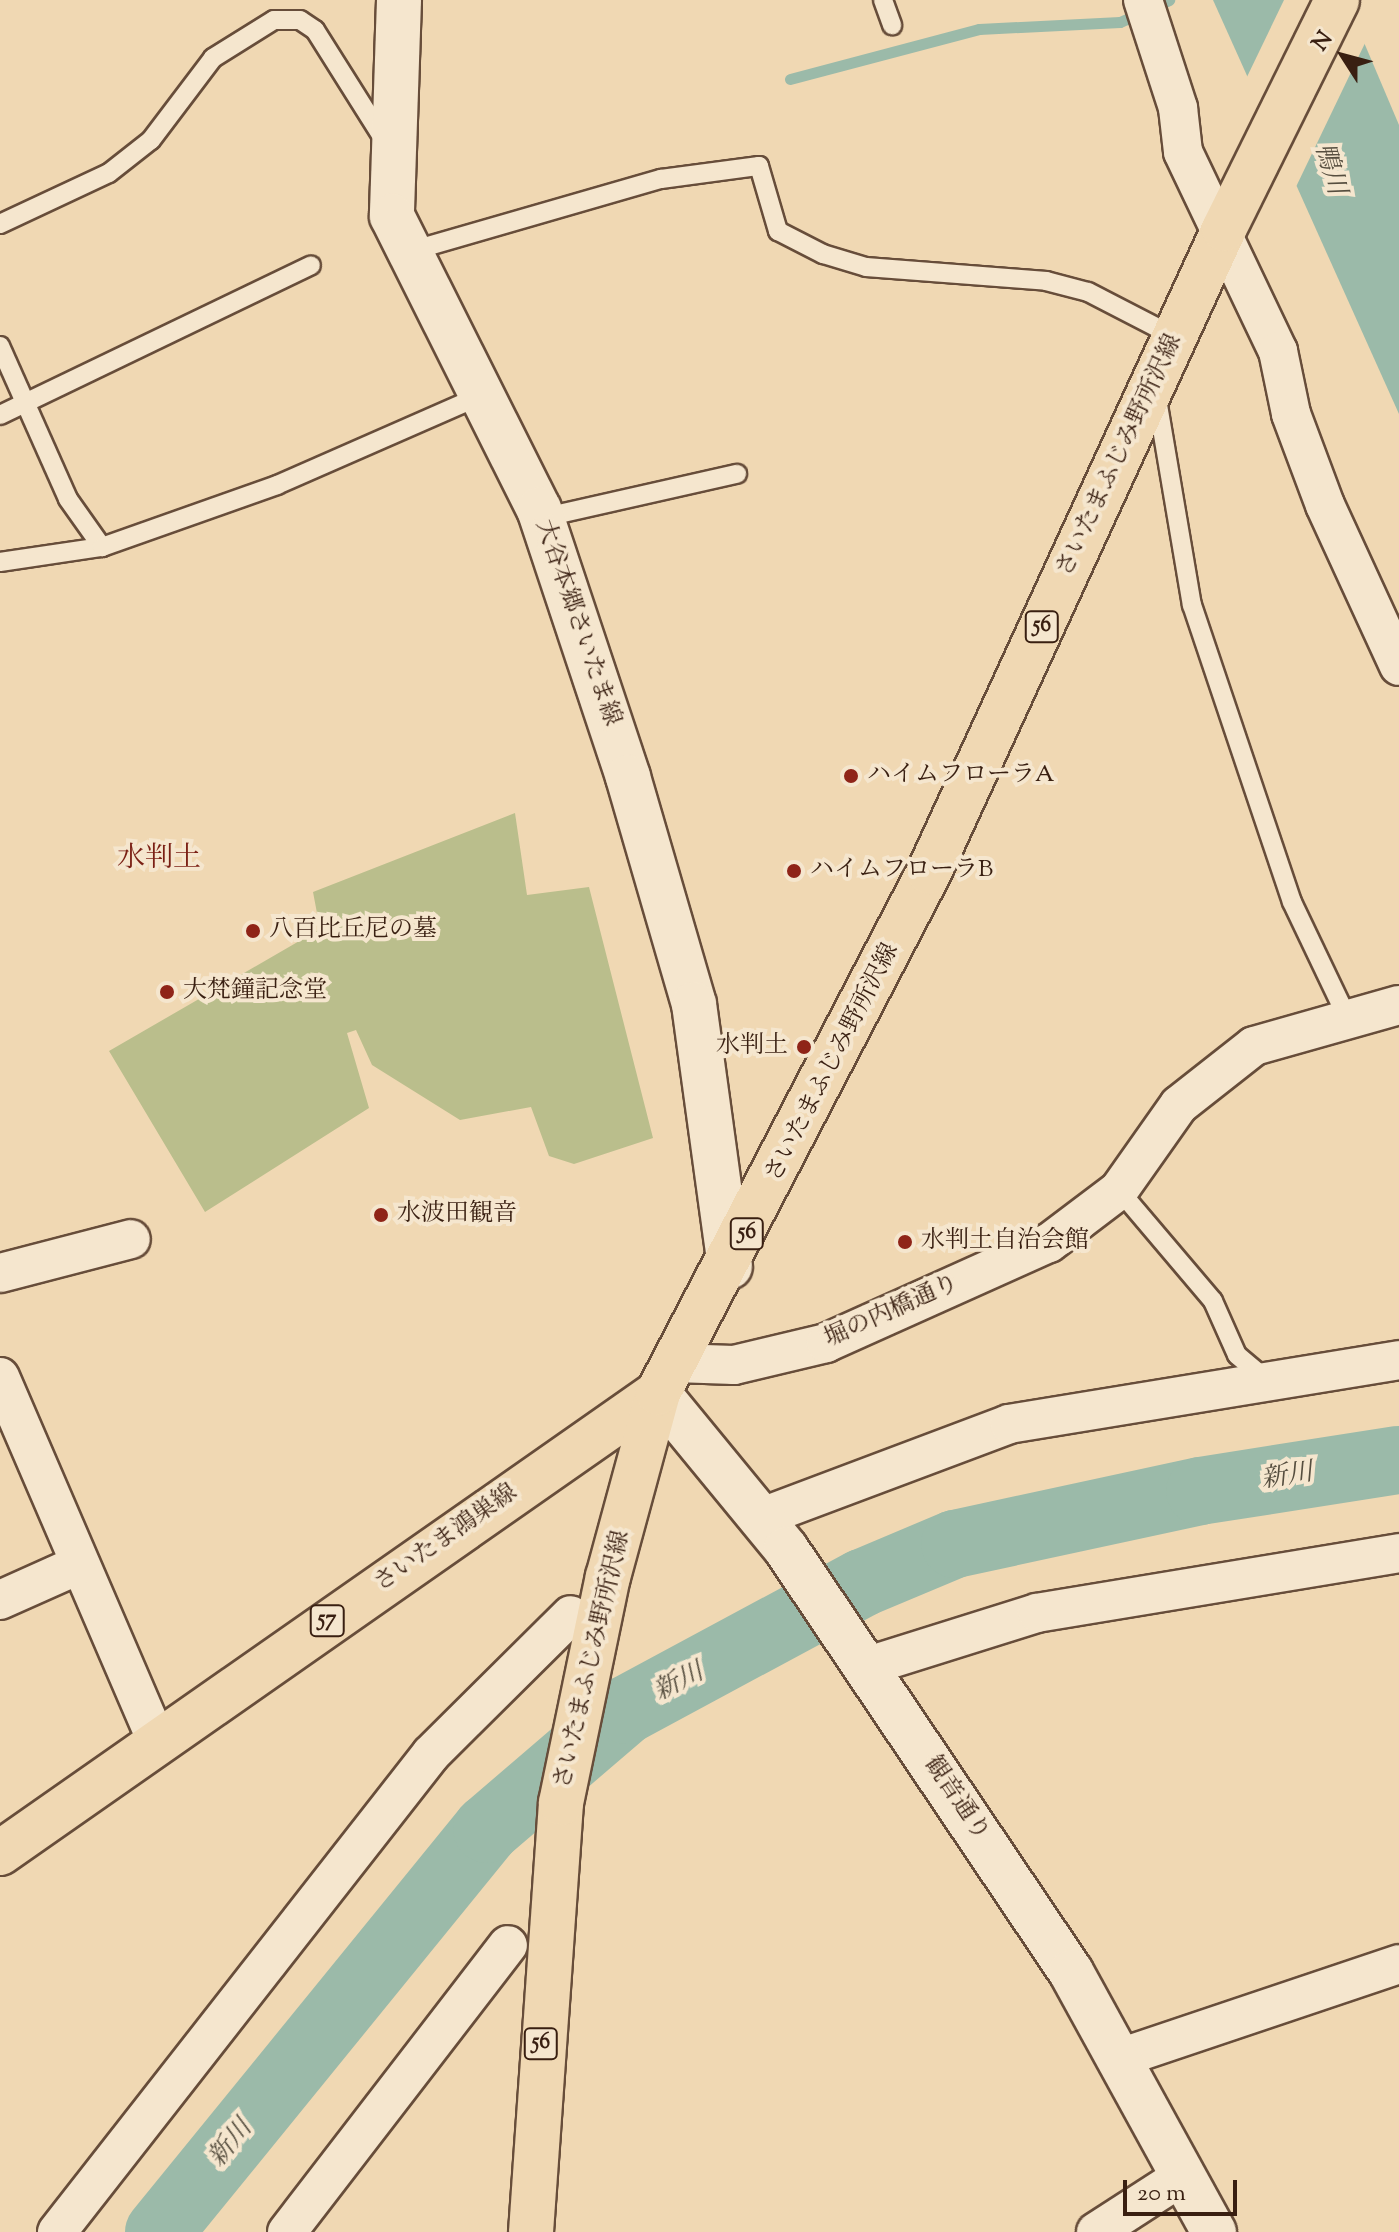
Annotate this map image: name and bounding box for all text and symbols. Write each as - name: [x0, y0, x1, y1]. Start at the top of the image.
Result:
- north arrow: [1303, 16, 1383, 96]
- text: N: [1305, 25, 1342, 58]
- water label: 鴨川: [1307, 140, 1351, 198]
- street label: さいたまふじみ野所沢線: [1051, 330, 1189, 582]
- street label: 大谷本郷さいたま線: [528, 516, 626, 730]
- road number: 56: [1024, 609, 1060, 645]
- place label: ハイムフローラA: [867, 762, 1054, 790]
- marker: ハイムフローラA: [842, 767, 860, 785]
- district label: 水判土: [117, 842, 201, 876]
- place label: ハイムフローラB: [810, 857, 993, 885]
- marker: ハイムフローラB: [785, 862, 803, 880]
- place label: 八百比丘尼の墓: [269, 917, 437, 945]
- marker: 八百比丘尼の墓: [244, 922, 262, 940]
- street label: さいたまふじみ野所沢線: [760, 939, 906, 1187]
- place label: 大梵鐘記念堂: [183, 978, 327, 1006]
- marker: 大梵鐘記念堂: [158, 983, 176, 1001]
- place label: 水判土: [716, 1033, 788, 1061]
- marker: 水判土: [795, 1038, 813, 1056]
- place label: 水波田観音: [397, 1201, 517, 1229]
- marker: 水波田観音: [372, 1206, 390, 1224]
- road number: 56: [729, 1216, 765, 1252]
- place label: 水判土自治会館: [921, 1228, 1089, 1256]
- marker: 水判土自治会館: [896, 1233, 914, 1251]
- street label: 堀の内橋通り: [820, 1270, 964, 1354]
- water label: 新川: [1259, 1458, 1315, 1496]
- street label: さいたま鴻巣線: [369, 1479, 523, 1599]
- street label: さいたまふじみ野所沢線: [549, 1528, 637, 1792]
- road number: 57: [309, 1603, 345, 1639]
- water label: 新川: [649, 1657, 709, 1709]
- street label: 観音通り: [917, 1751, 995, 1847]
- road number: 56: [523, 2026, 559, 2062]
- water label: 新川: [203, 2114, 259, 2174]
- scale bar: [1127, 2164, 1241, 2214]
- text: 20 m: [1137, 2177, 1186, 2211]

